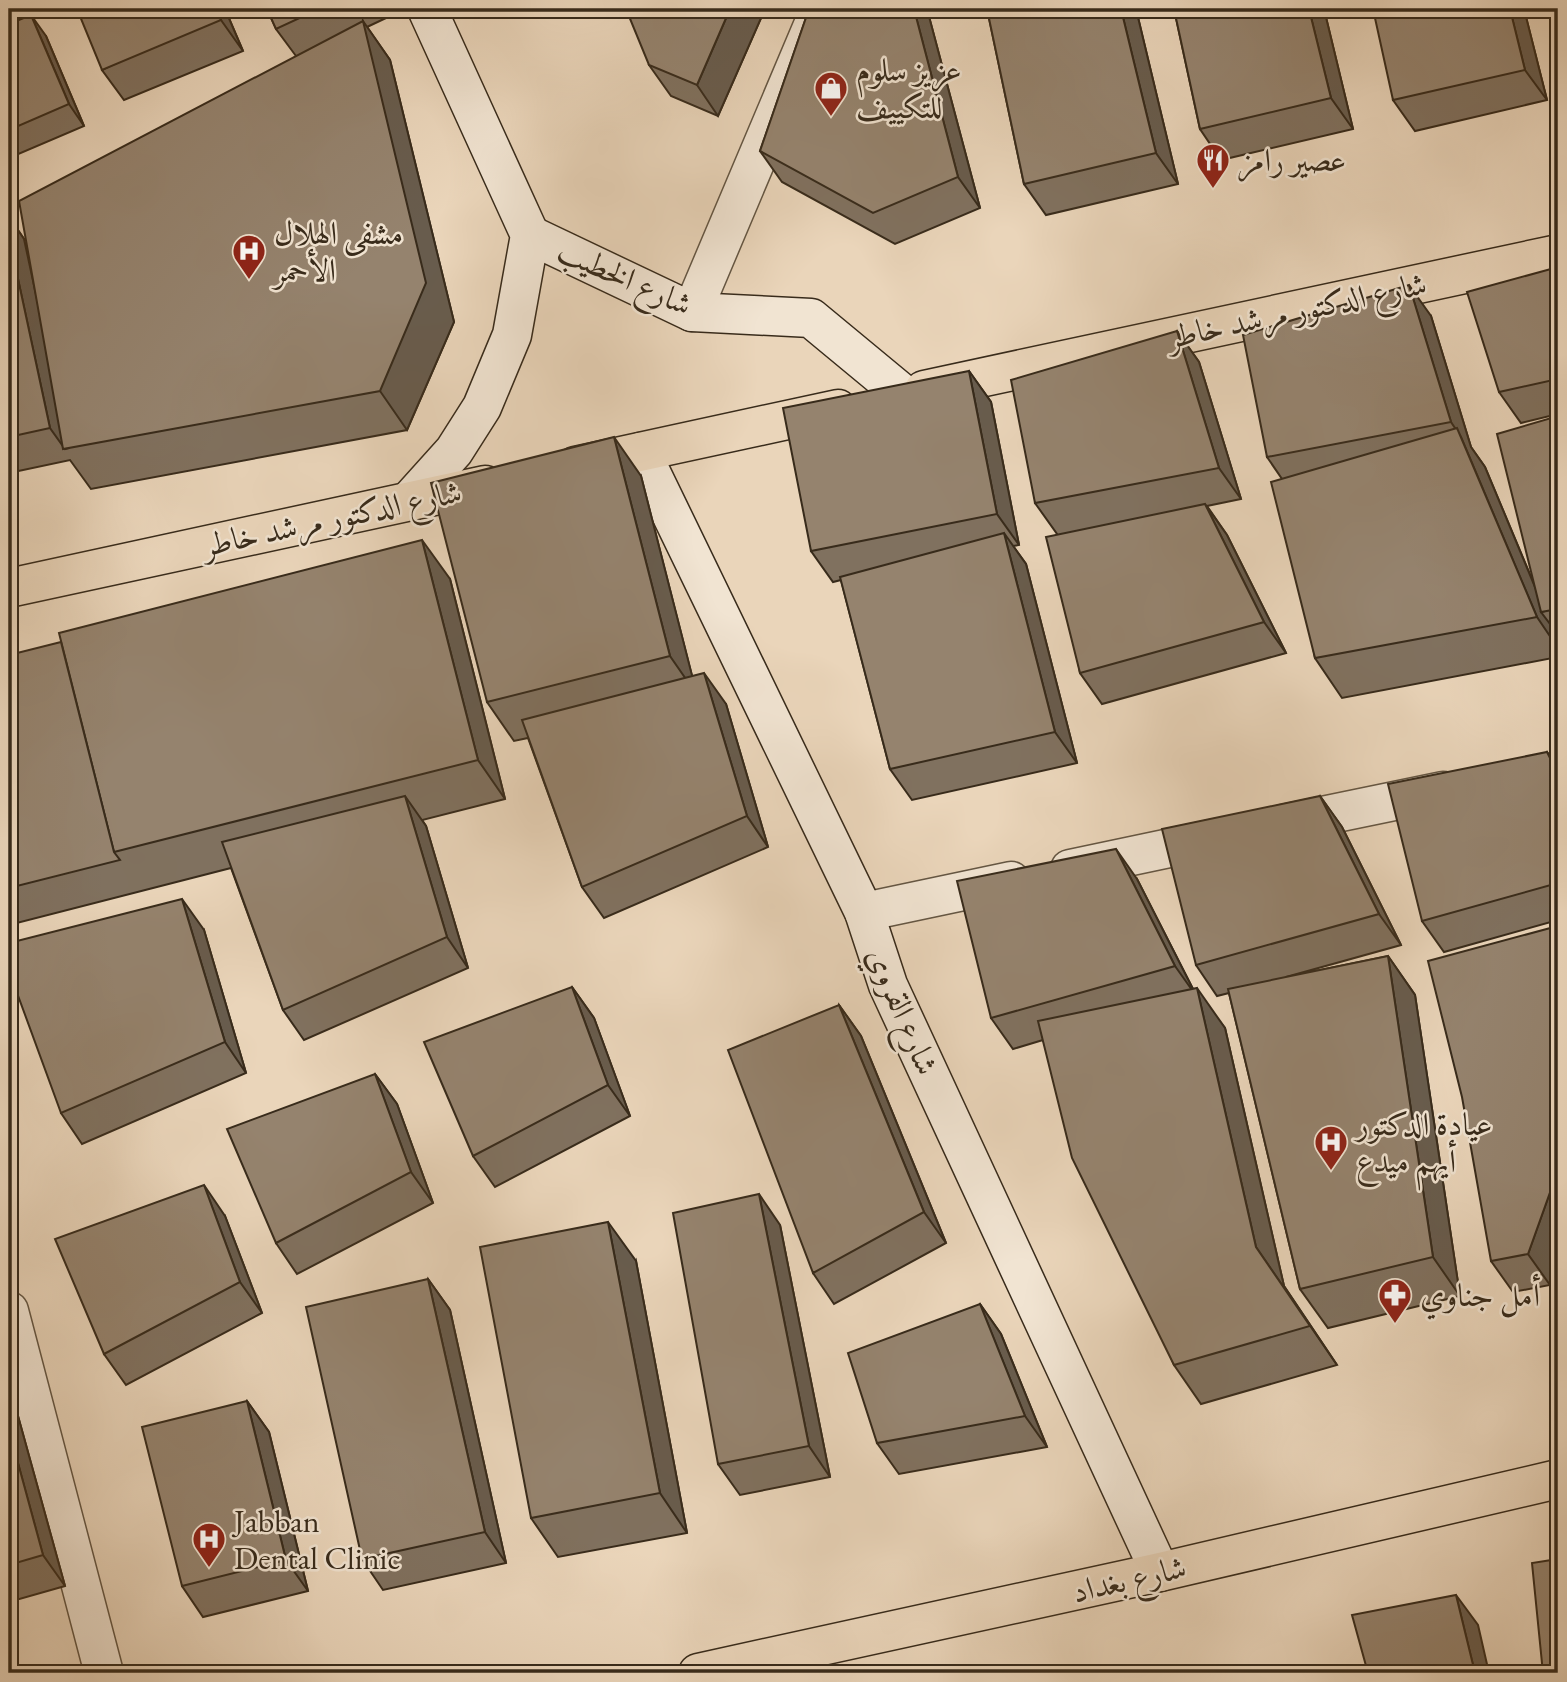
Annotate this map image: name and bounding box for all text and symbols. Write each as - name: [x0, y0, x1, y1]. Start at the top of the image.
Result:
- place label: عزيز سلوم للتكييف: [856, 49, 962, 128]
- shop icon: عزيز سلوم للتكييف: [812, 69, 850, 118]
- place label: عصير رامز: [1238, 139, 1346, 182]
- restaurant icon: عصير رامز: [1194, 141, 1232, 190]
- place label: مشفى الهلال الأحمر: [271, 212, 403, 291]
- street label: شارع الخطيب: [549, 229, 699, 331]
- hospital icon: مشفى الهلال الأحمر: [230, 232, 268, 281]
- street label: شارع الدكتور مرشد خاطر: [1161, 262, 1432, 364]
- street label: شارع الدكتور مرشد خاطر: [196, 470, 467, 572]
- street label: شارع القروي: [852, 941, 949, 1084]
- place label: عيادة الدكتور أيهم ميدع: [1353, 1103, 1493, 1191]
- hospital icon: عيادة الدكتور أيهم ميدع: [1312, 1123, 1350, 1172]
- place label: أمل جناوي: [1420, 1273, 1541, 1320]
- pharmacy icon: أمل جناوي: [1376, 1276, 1414, 1325]
- place label: Jabban Dental Clinic: [231, 1500, 400, 1579]
- hospital icon: Jabban Dental Clinic: [190, 1520, 228, 1569]
- street label: شارع بغداد: [1068, 1545, 1192, 1618]

